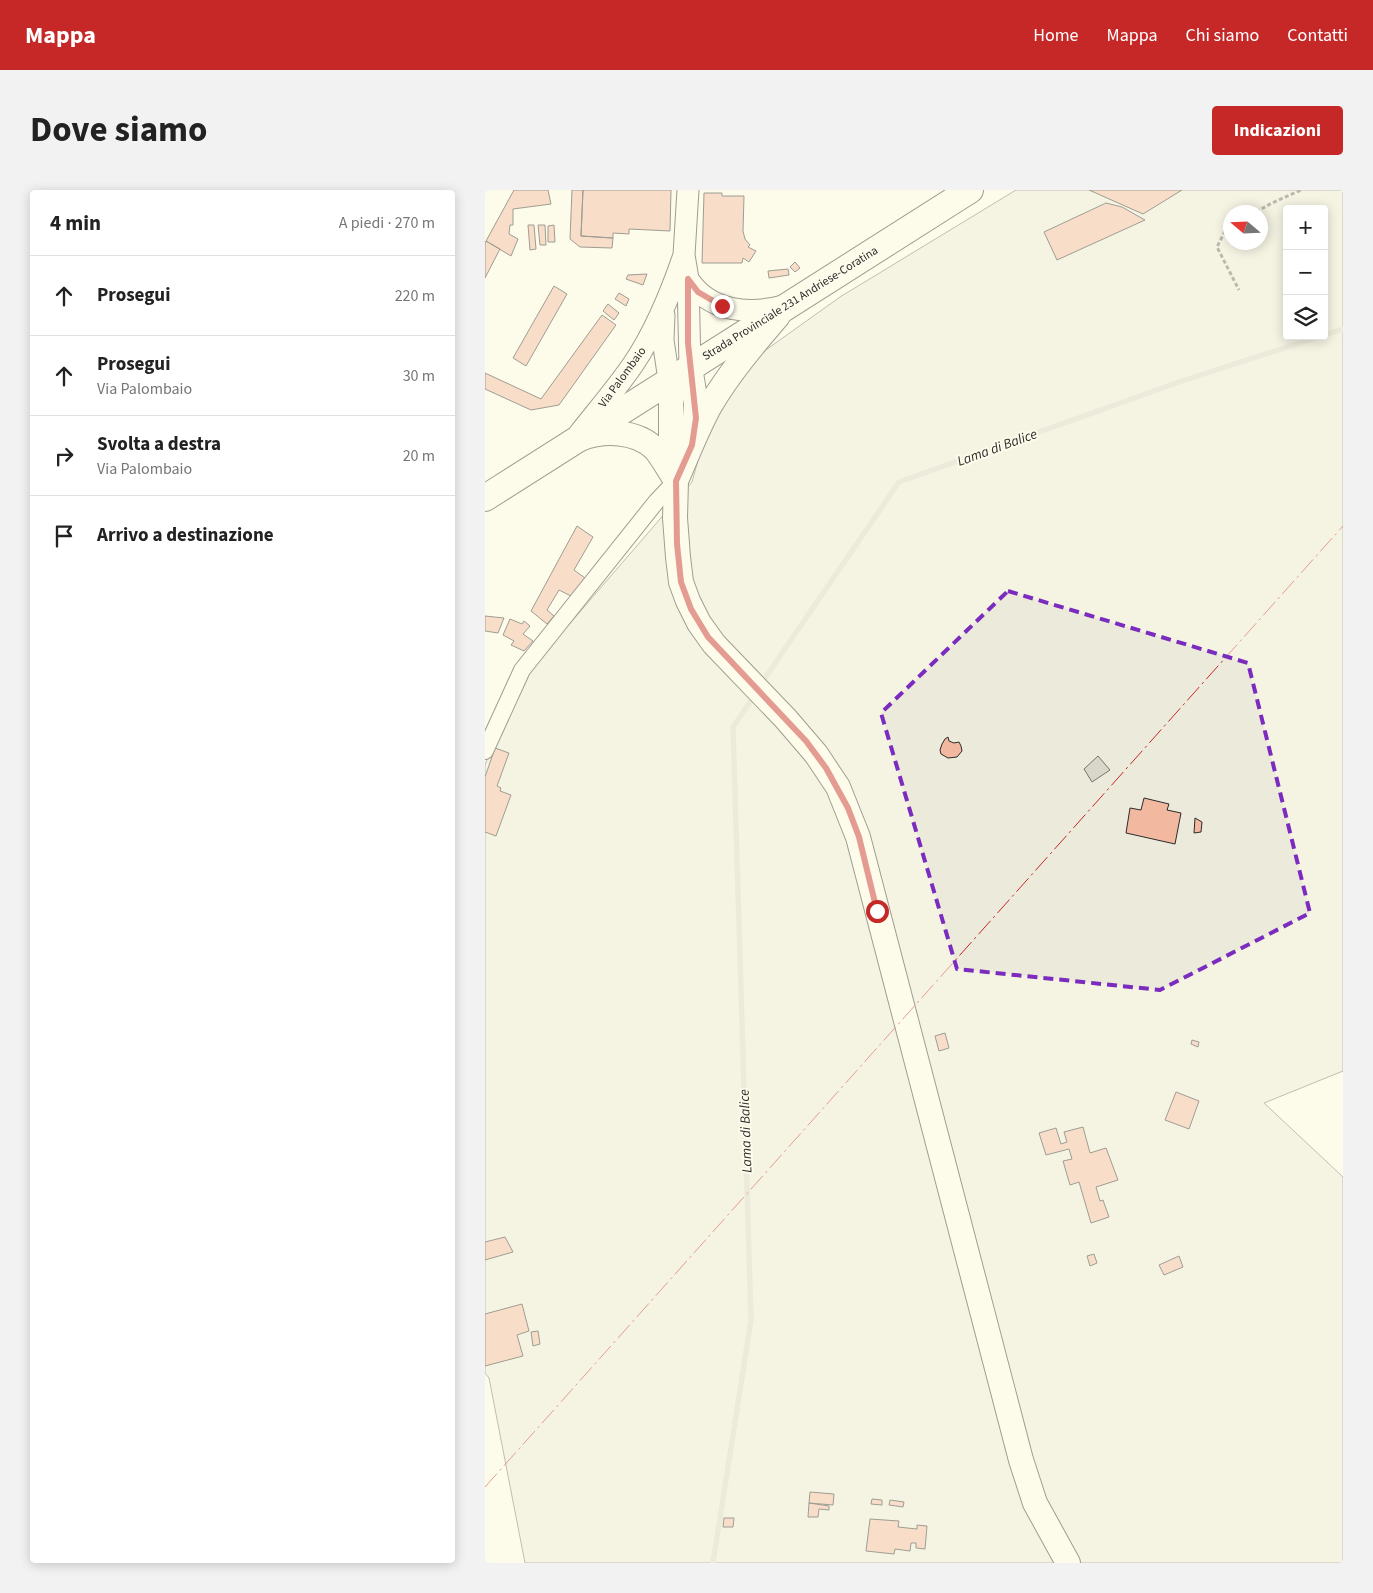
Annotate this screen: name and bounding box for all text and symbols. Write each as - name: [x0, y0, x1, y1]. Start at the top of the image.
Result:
- text: Mappa: [25, 18, 96, 53]
- text: Home: [1033, 23, 1079, 48]
- text: Mappa: [1107, 23, 1158, 48]
- text: Chi siamo: [1186, 23, 1259, 48]
- text: Contatti: [1287, 23, 1348, 48]
- text: Dove siamo: [30, 105, 208, 155]
- button: Indicazioni: [1212, 106, 1343, 155]
- north arrow: [1223, 205, 1268, 250]
- map controls: [1283, 205, 1328, 340]
- button: +: [1283, 205, 1328, 250]
- text: 4 min: [50, 208, 101, 238]
- text: A piedi · 270 m: [339, 212, 435, 234]
- street label: Strada Provinciale 231 Andriese-Coratina: [699, 242, 881, 365]
- button: −: [1283, 250, 1328, 295]
- icon: ahead: [50, 282, 78, 310]
- text: Prosegui: [97, 282, 170, 309]
- text: 220 m: [395, 285, 435, 307]
- route end: [711, 295, 734, 318]
- button: layers: [1283, 295, 1328, 340]
- street label: Via Palombaio: [595, 343, 650, 411]
- text: Prosegui: [97, 351, 170, 378]
- icon: ahead: [50, 362, 78, 390]
- text: 30 m: [403, 365, 435, 387]
- text: Via Palombaio: [97, 378, 192, 400]
- water label: Lama di Balice: [955, 424, 1040, 472]
- text: Svolta a destra: [97, 431, 221, 458]
- icon: right: [50, 442, 78, 470]
- text: 20 m: [403, 445, 435, 467]
- text: Via Palombaio: [97, 458, 192, 480]
- icon: arrive: [50, 522, 78, 550]
- text: Arrivo a destinazione: [97, 522, 274, 549]
- route start: [866, 900, 889, 923]
- water label: Lama di Balice: [735, 1088, 757, 1173]

